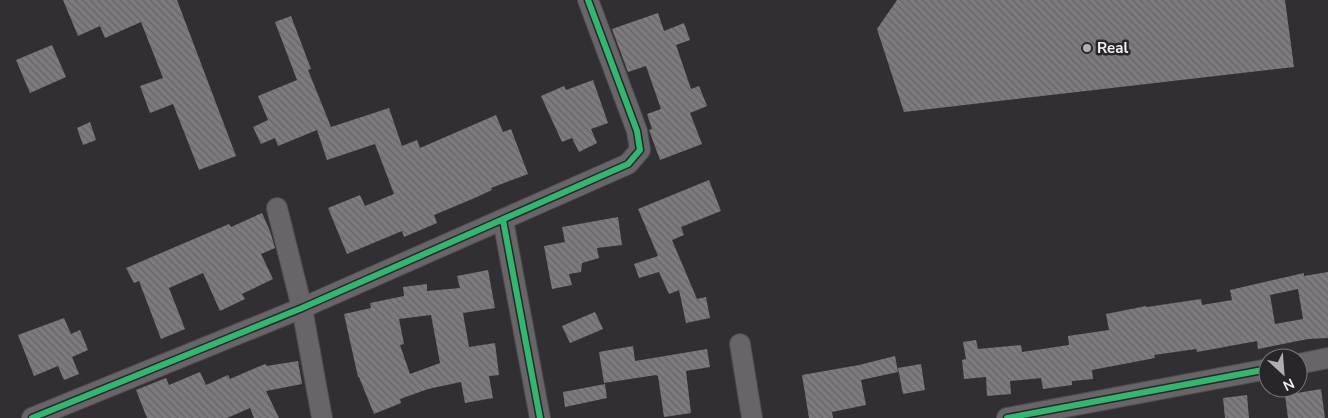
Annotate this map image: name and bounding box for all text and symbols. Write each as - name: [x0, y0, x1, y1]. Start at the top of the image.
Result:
- place label: Real: [1097, 38, 1128, 58]
- marker: Real: [1081, 42, 1093, 54]
- north arrow: [1258, 348, 1308, 398]
- text: N: [1280, 373, 1297, 395]

